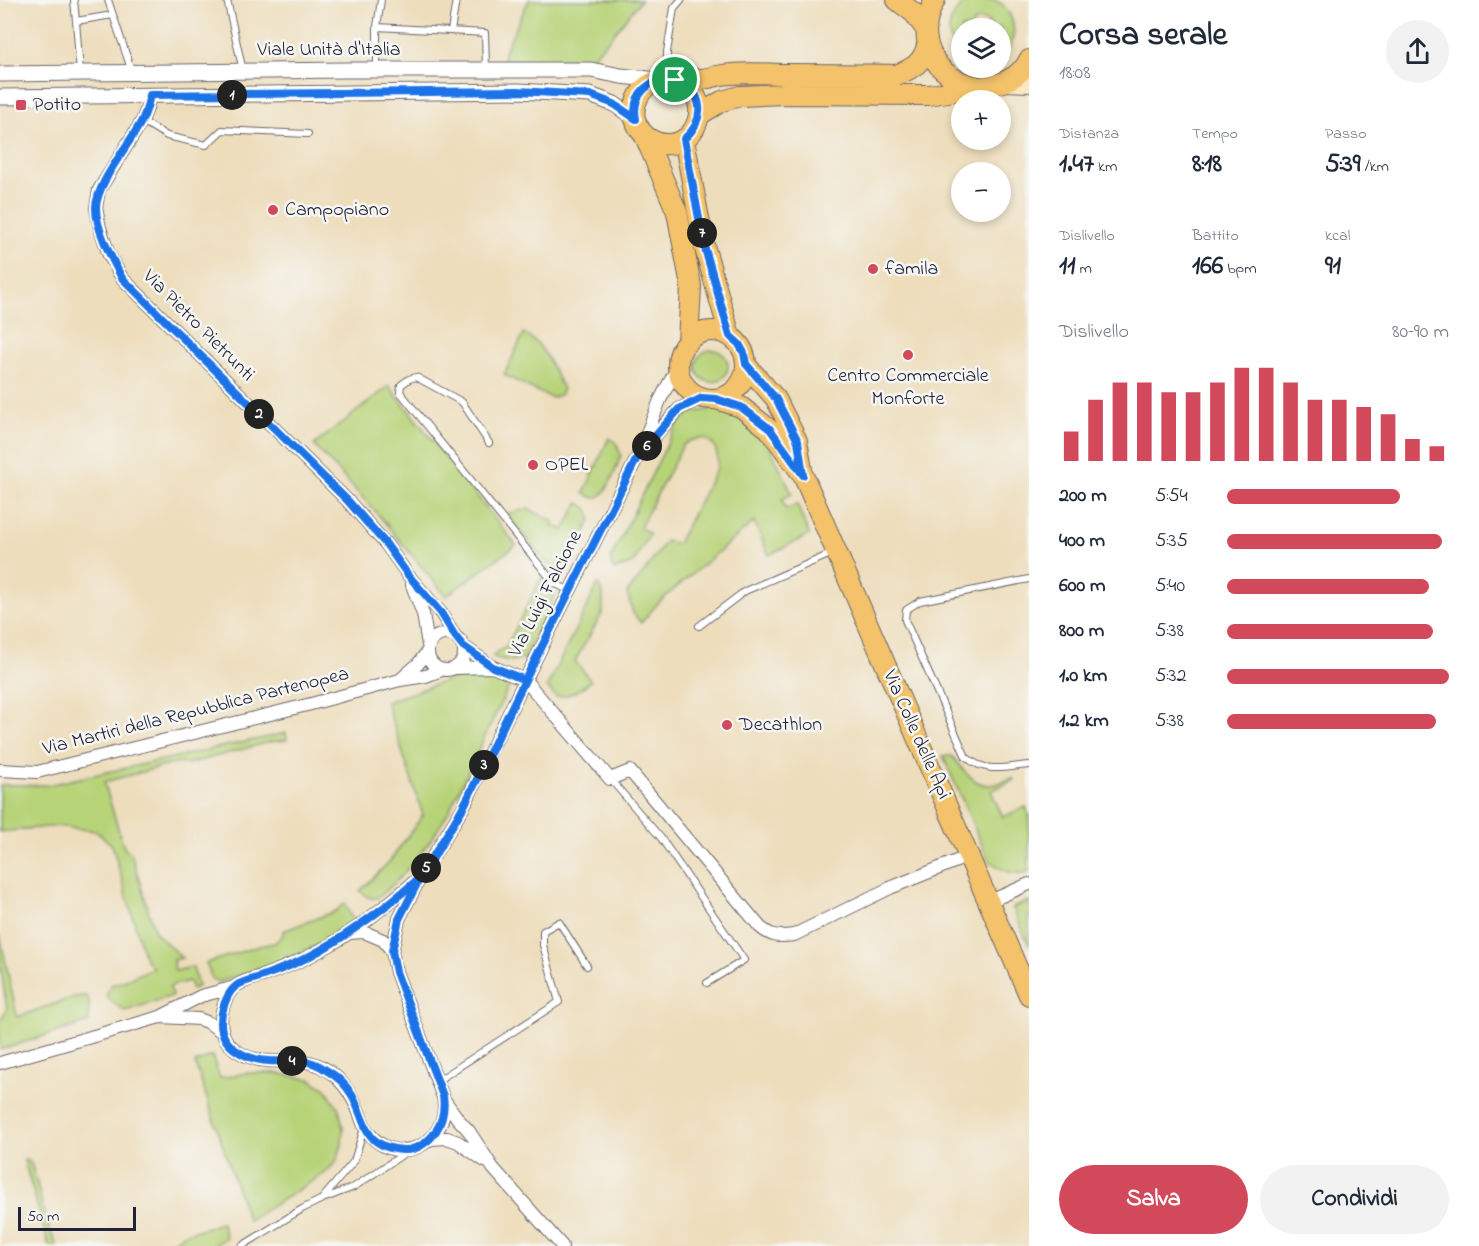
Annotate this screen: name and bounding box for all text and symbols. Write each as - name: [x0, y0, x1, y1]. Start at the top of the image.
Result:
- text: Corsa serale: [1059, 12, 1227, 60]
- map controls: [951, 18, 1011, 222]
- button: layers: [951, 18, 1011, 78]
- button: share: [1386, 20, 1449, 83]
- street label: Viale Unità d'Italia: [256, 36, 401, 65]
- pin: [649, 54, 700, 105]
- text: 18:08: [1059, 59, 1091, 88]
- icon: arrive: [658, 63, 691, 96]
- pin: 1: [217, 80, 247, 110]
- text: 1: [229, 83, 235, 107]
- button: +: [951, 90, 1011, 150]
- place label: Potito: [33, 91, 81, 120]
- marker: Potito: [14, 98, 28, 112]
- text: Distanza: [1059, 122, 1119, 146]
- text: Tempo: [1192, 122, 1238, 146]
- text: Passo: [1325, 122, 1367, 146]
- text: 1.47: [1059, 146, 1094, 184]
- text: 8:18: [1192, 146, 1222, 184]
- text: 5:39: [1325, 146, 1361, 184]
- text: km: [1094, 155, 1117, 179]
- text: /km: [1361, 155, 1389, 179]
- button: −: [951, 162, 1011, 222]
- place label: Campopiano: [285, 196, 389, 225]
- marker: Campopiano: [266, 203, 280, 217]
- pin: 7: [687, 218, 717, 248]
- text: 7: [699, 221, 705, 245]
- text: Dislivello: [1059, 224, 1115, 248]
- text: Battito: [1192, 224, 1239, 248]
- text: kcal: [1325, 224, 1350, 248]
- text: 11: [1059, 248, 1076, 286]
- text: 166: [1192, 248, 1223, 286]
- text: 91: [1325, 248, 1341, 286]
- place label: famila: [885, 255, 938, 284]
- text: m: [1076, 257, 1092, 281]
- text: bpm: [1223, 257, 1257, 281]
- marker: famila: [866, 262, 880, 276]
- street label: Via Pietro Pietrunti: [135, 263, 261, 389]
- text: Dislivello: [1059, 318, 1129, 347]
- text: 80–90 m: [1392, 318, 1449, 347]
- marker: Centro Commerciale Monforte: [901, 348, 915, 362]
- place label: Centro Commerciale Monforte: [827, 362, 989, 414]
- pin: 2: [244, 399, 274, 429]
- text: 2: [255, 402, 263, 426]
- pin: 6: [632, 431, 662, 461]
- text: 6: [643, 434, 651, 458]
- place label: OPEL: [545, 451, 589, 480]
- marker: OPEL: [526, 458, 540, 472]
- text: 200 m: [1059, 482, 1107, 511]
- text: 5:54: [1155, 482, 1188, 511]
- street label: Via Luigi Falcione: [501, 526, 591, 664]
- text: 400 m: [1059, 527, 1105, 556]
- text: 5:35: [1155, 527, 1188, 556]
- text: 600 m: [1059, 572, 1106, 601]
- text: 5:40: [1155, 572, 1185, 601]
- text: 800 m: [1059, 617, 1104, 646]
- text: 5:38: [1155, 617, 1184, 646]
- street label: Via Martiri della Repubblica Partenopea: [39, 660, 352, 764]
- text: 1.0 km: [1059, 662, 1107, 691]
- text: 5:32: [1155, 662, 1186, 691]
- street label: Via Colle delle Api: [874, 665, 958, 804]
- text: 1.2 km: [1059, 707, 1109, 736]
- text: 5:38: [1155, 707, 1184, 736]
- place label: Decathlon: [738, 711, 822, 740]
- marker: Decathlon: [720, 718, 734, 732]
- pin: 3: [469, 750, 499, 780]
- text: 3: [481, 753, 487, 777]
- pin: 5: [411, 853, 441, 883]
- text: 5: [421, 856, 431, 880]
- pin: 4: [277, 1046, 307, 1076]
- text: 4: [289, 1049, 295, 1073]
- button: Salva: [1059, 1165, 1248, 1234]
- button: Condividi: [1260, 1165, 1449, 1234]
- scale bar: [18, 1204, 136, 1232]
- text: 50 m: [27, 1205, 59, 1229]

